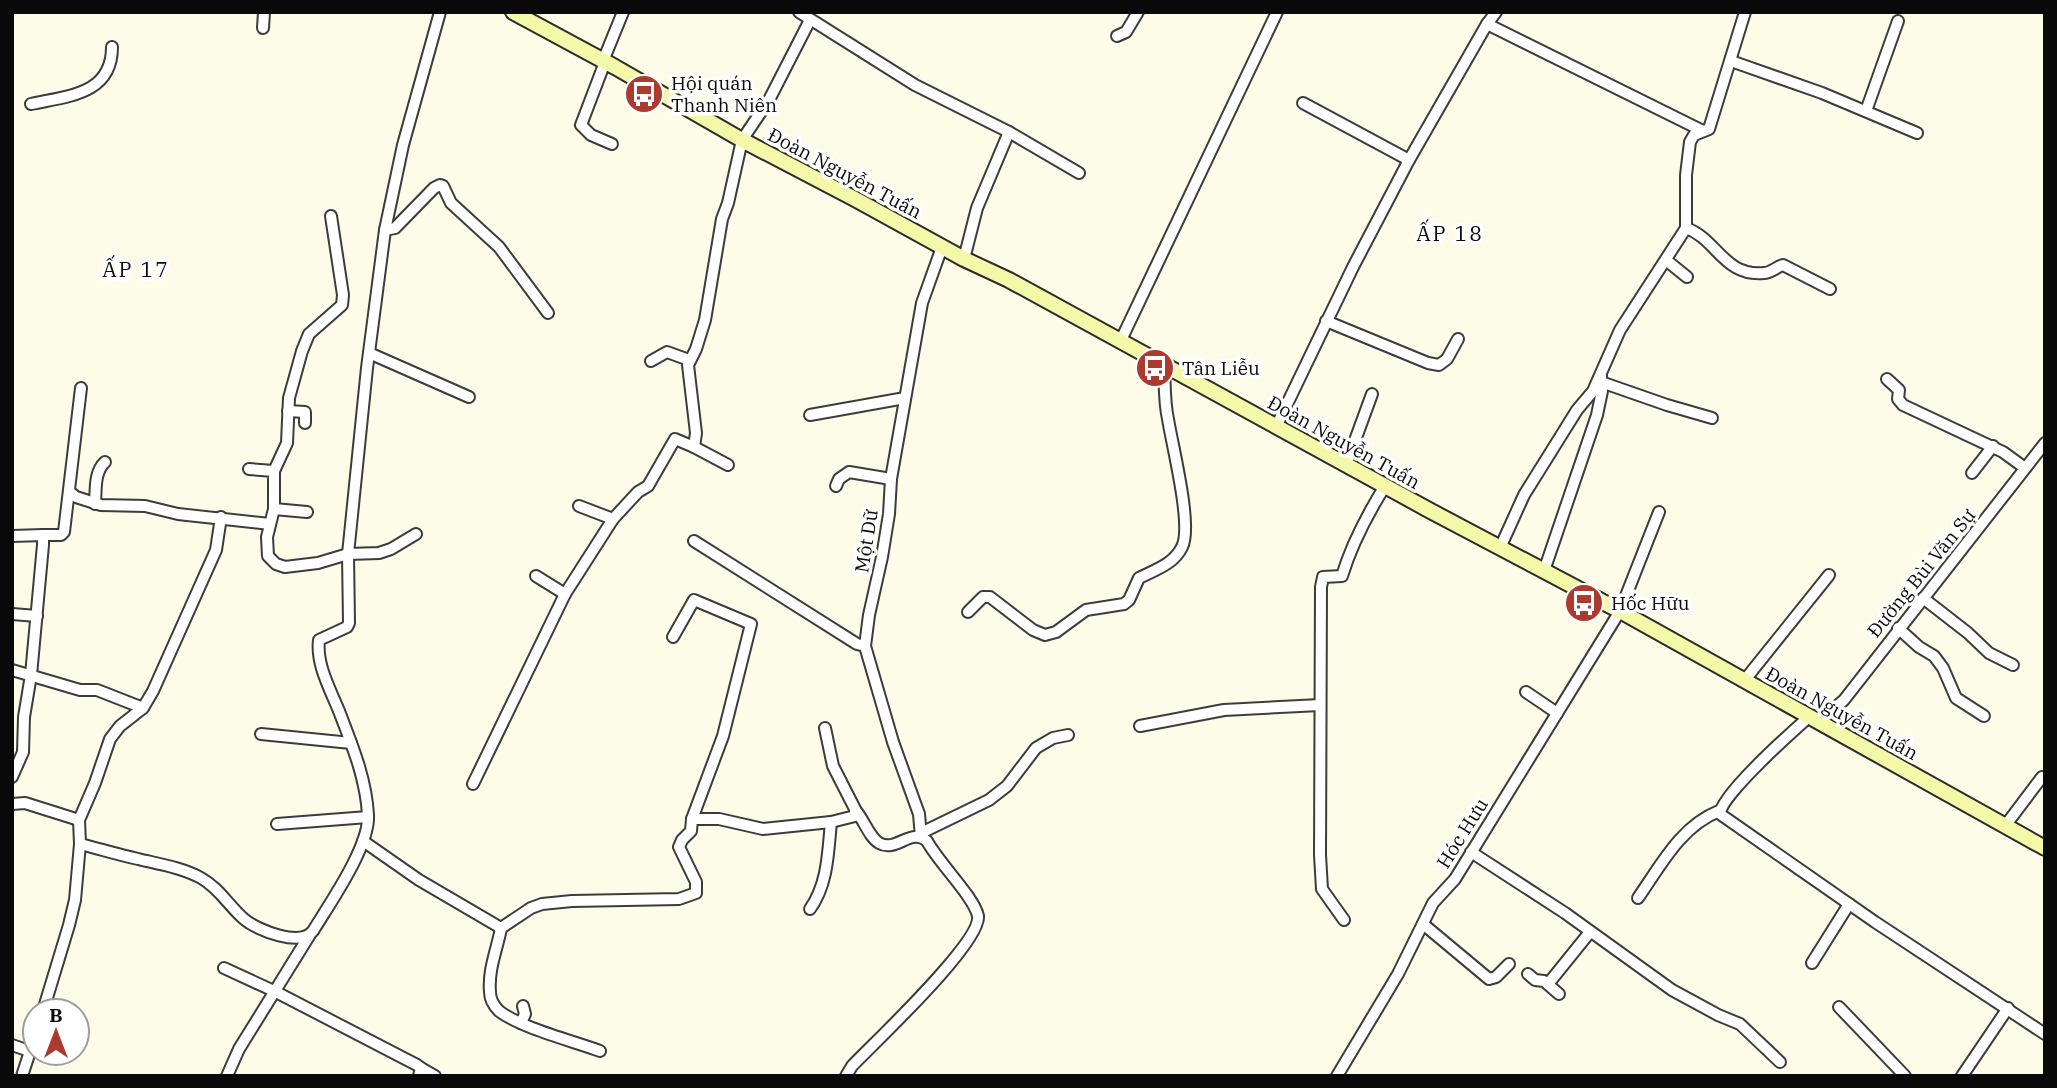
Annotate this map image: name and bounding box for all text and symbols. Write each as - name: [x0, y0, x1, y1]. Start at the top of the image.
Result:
- place label: Hội quán Thanh Niên: [671, 71, 777, 117]
- bus stop icon: Hội quán Thanh Niên: [623, 73, 665, 115]
- street label: Đoàn Nguyễn Tuấn: [764, 122, 926, 224]
- district label: ẤP 18: [1416, 218, 1484, 247]
- district label: ẤP 17: [102, 254, 170, 283]
- bus stop icon: Tân Liễu: [1134, 347, 1176, 389]
- place label: Tân Liễu: [1182, 356, 1260, 380]
- street label: Đoàn Nguyễn Tuấn: [1263, 390, 1425, 494]
- street label: Đường Bùi Văn Sự: [1862, 504, 1980, 642]
- street label: Một Dữ: [849, 507, 883, 574]
- bus stop icon: Hốc Hữu: [1563, 582, 1605, 624]
- place label: Hốc Hữu: [1611, 591, 1690, 615]
- street label: Đoàn Nguyễn Tuấn: [1761, 661, 1923, 765]
- street label: Hóc Hưu: [1431, 793, 1493, 873]
- north arrow: [21, 997, 91, 1067]
- text: B: [49, 1003, 63, 1027]

